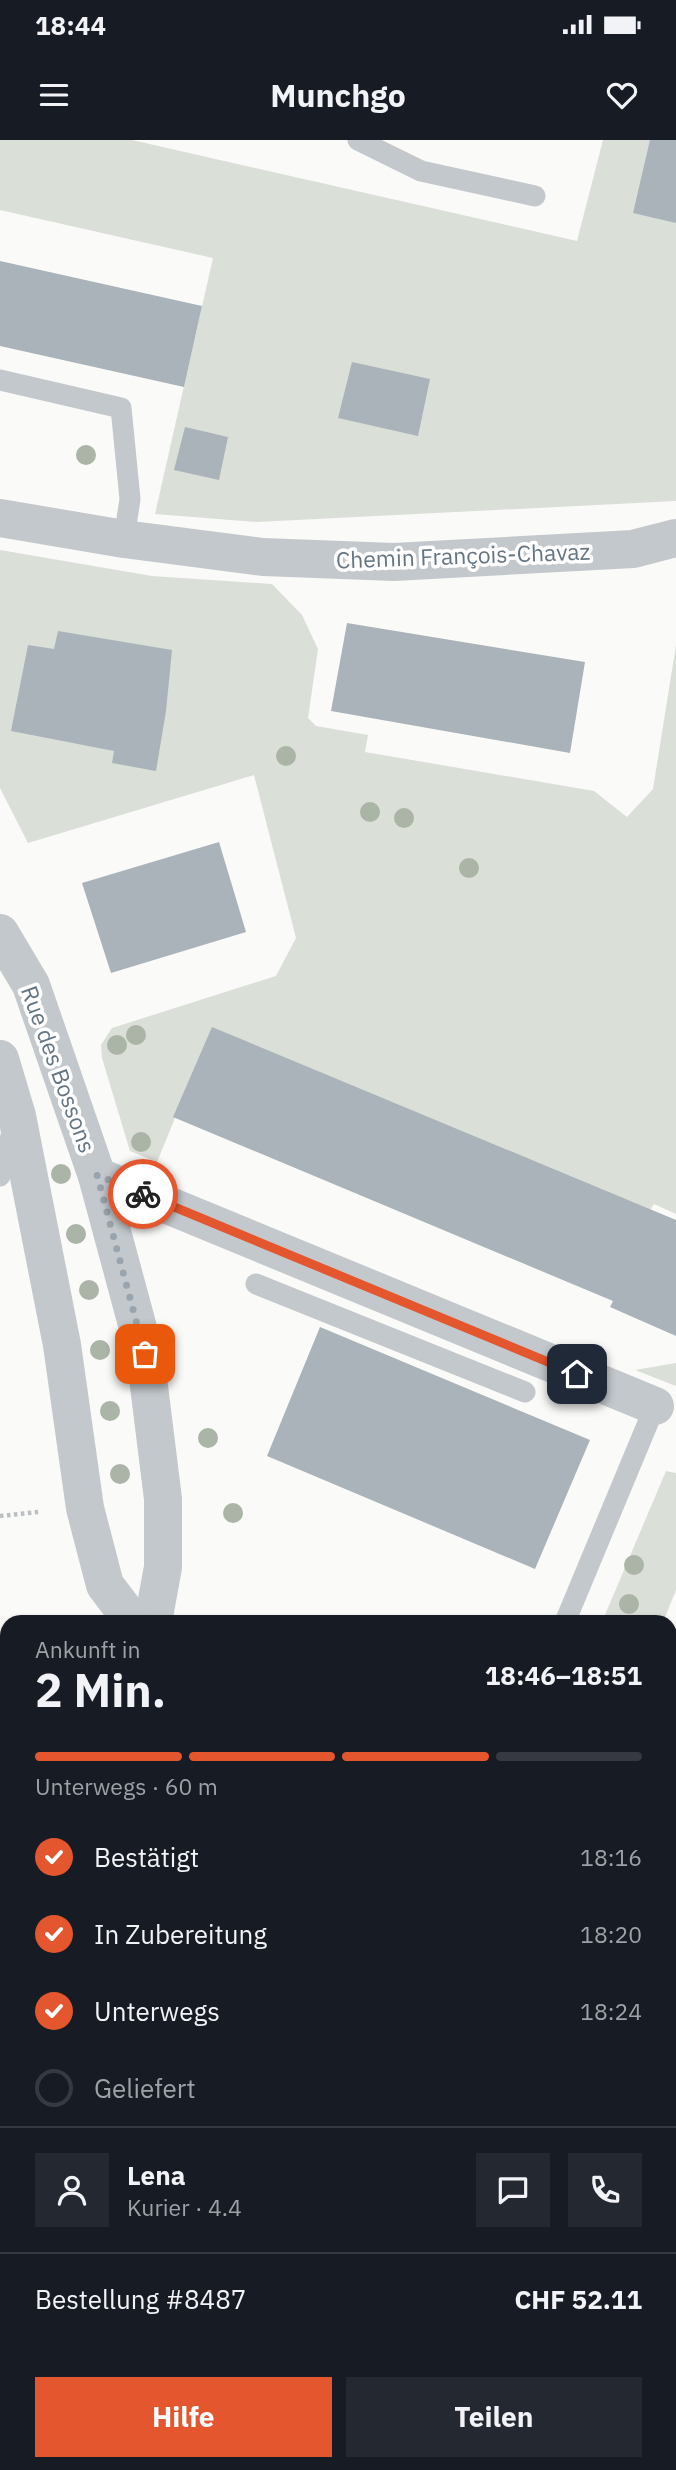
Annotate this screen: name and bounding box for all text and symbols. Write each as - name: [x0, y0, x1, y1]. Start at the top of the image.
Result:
- text: 18:44: [35, 8, 106, 42]
- text: Munchgo: [270, 74, 406, 116]
- icon: menu: [35, 76, 73, 114]
- icon: heart: [603, 76, 641, 114]
- street label: Chemin François-Chavaz: [335, 536, 591, 574]
- street label: Rue des Bossons: [15, 981, 103, 1157]
- courier: [108, 1159, 178, 1229]
- icon: bike: [124, 1175, 162, 1213]
- pin: [115, 1324, 175, 1384]
- icon: bag: [126, 1335, 164, 1373]
- pin: [547, 1344, 607, 1404]
- icon: home: [558, 1355, 596, 1393]
- text: Ankunft in: [35, 1634, 141, 1664]
- text: 18:46–18:51: [485, 1658, 642, 1692]
- text: 2 Min.: [35, 1660, 166, 1720]
- text: Unterwegs · 60 m: [35, 1771, 218, 1801]
- icon: check: [35, 1838, 73, 1876]
- text: Bestätigt: [94, 1840, 199, 1874]
- text: 18:16: [580, 1842, 642, 1872]
- icon: check: [35, 1915, 73, 1953]
- text: In Zubereitung: [94, 1917, 267, 1951]
- text: 18:20: [580, 1919, 642, 1949]
- icon: check: [35, 1992, 73, 2030]
- text: Unterwegs: [94, 1994, 220, 2028]
- text: 18:24: [580, 1996, 642, 2026]
- text: Geliefert: [94, 2071, 196, 2105]
- button: person: [35, 2153, 109, 2227]
- button: chat: [476, 2153, 550, 2227]
- button: phone: [568, 2153, 642, 2227]
- text: Lena: [127, 2158, 185, 2192]
- text: Kurier · 4.4: [127, 2192, 242, 2222]
- text: Bestellung #8487: [35, 2282, 246, 2316]
- text: CHF 52.11: [514, 2282, 642, 2316]
- button: Hilfe: [35, 2377, 332, 2457]
- button: Teilen: [346, 2377, 642, 2457]

